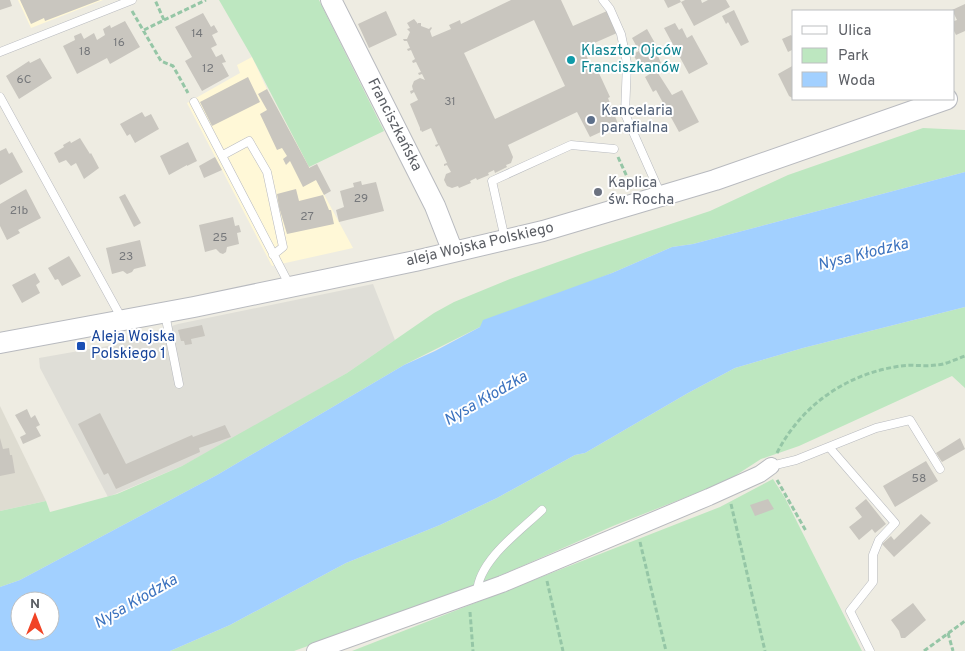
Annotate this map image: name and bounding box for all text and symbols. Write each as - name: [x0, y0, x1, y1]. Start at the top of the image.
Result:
- legend: [792, 10, 955, 100]
- text: Ulica: [838, 22, 871, 41]
- house number: 14: [191, 26, 203, 42]
- house number: 16: [113, 35, 125, 51]
- place label: Klasztor Ojców Franciszkanów: [581, 42, 682, 78]
- house number: 18: [79, 44, 91, 60]
- text: Park: [838, 47, 869, 66]
- marker: Klasztor Ojców Franciszkanów: [565, 54, 577, 66]
- house number: 12: [202, 61, 214, 77]
- house number: 6C: [17, 72, 32, 88]
- text: Woda: [838, 72, 875, 91]
- street label: Franciszkańska: [362, 75, 426, 175]
- house number: 31: [444, 94, 456, 110]
- place label: Kancelaria parafialna: [601, 102, 673, 138]
- marker: Kancelaria parafialna: [585, 114, 597, 126]
- place label: Kaplica św. Rocha: [608, 174, 674, 210]
- marker: Kaplica św. Rocha: [592, 186, 604, 198]
- house number: 29: [354, 191, 368, 207]
- house number: 21b: [10, 203, 29, 219]
- house number: 27: [300, 209, 314, 225]
- street label: aleja Wojska Polskiego: [404, 219, 556, 271]
- house number: 25: [213, 230, 227, 246]
- water label: Nysa Kłodzka: [816, 234, 911, 276]
- house number: 23: [119, 249, 133, 265]
- place label: Aleja Wojska Polskiego 1: [91, 328, 175, 364]
- marker: Aleja Wojska Polskiego 1: [75, 340, 87, 352]
- water label: Nysa Kłodzka: [441, 367, 532, 431]
- house number: 58: [912, 471, 926, 487]
- water label: Nysa Kłodzka: [91, 570, 182, 634]
- north arrow: [10, 591, 60, 641]
- text: N: [30, 596, 40, 613]

